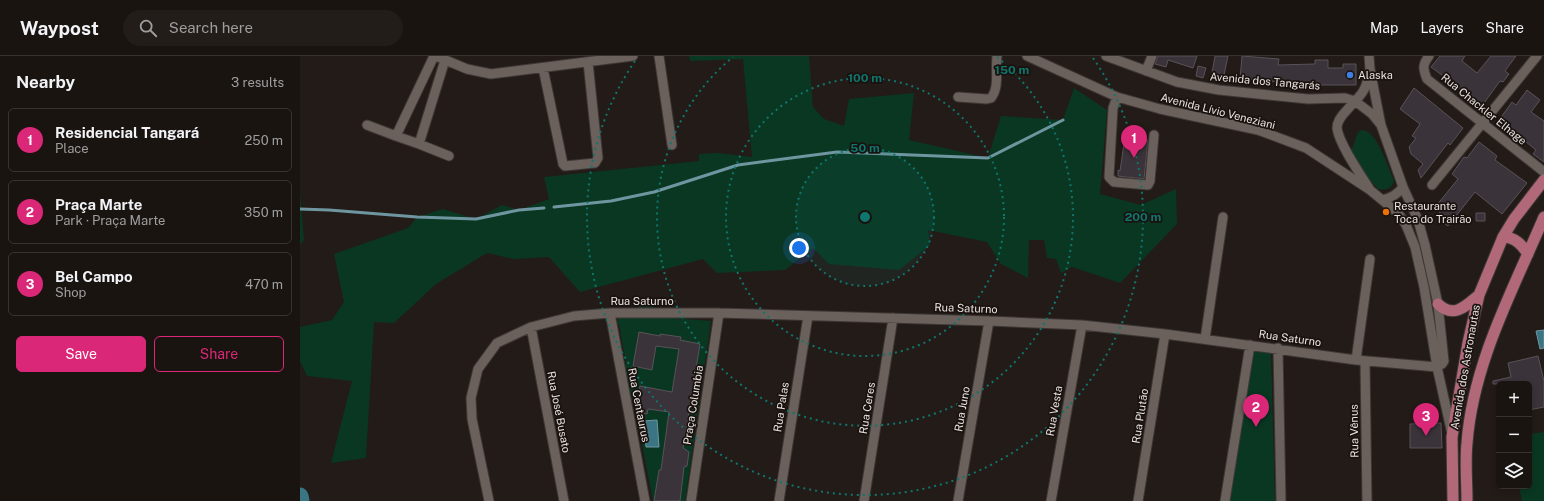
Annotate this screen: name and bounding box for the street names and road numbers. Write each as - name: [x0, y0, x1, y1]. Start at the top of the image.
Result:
- street label: Avenida dos Tangarás: [1209, 70, 1321, 92]
- street label: Rua Chackler Elhage: [1439, 71, 1529, 147]
- street label: Avenida Lívio Veneziani: [1159, 91, 1277, 131]
- street label: Rua Saturno: [610, 295, 674, 307]
- street label: Rua Saturno: [934, 301, 998, 315]
- street label: Avenida dos Astronautas: [1448, 303, 1482, 430]
- street label: Rua Saturno: [1258, 328, 1322, 348]
- street label: Praça Columbia: [681, 364, 706, 446]
- street label: Rua Centaurus: [626, 367, 652, 444]
- street label: Rua José Busato: [545, 370, 573, 454]
- street label: Rua Palas: [771, 381, 791, 433]
- street label: Rua Ceres: [857, 381, 877, 435]
- street label: Rua Juno: [952, 385, 972, 433]
- street label: Rua Vesta: [1044, 385, 1064, 437]
- street label: Rua Plutão: [1130, 388, 1150, 444]
- street label: Rua Vênus: [1348, 404, 1360, 458]

